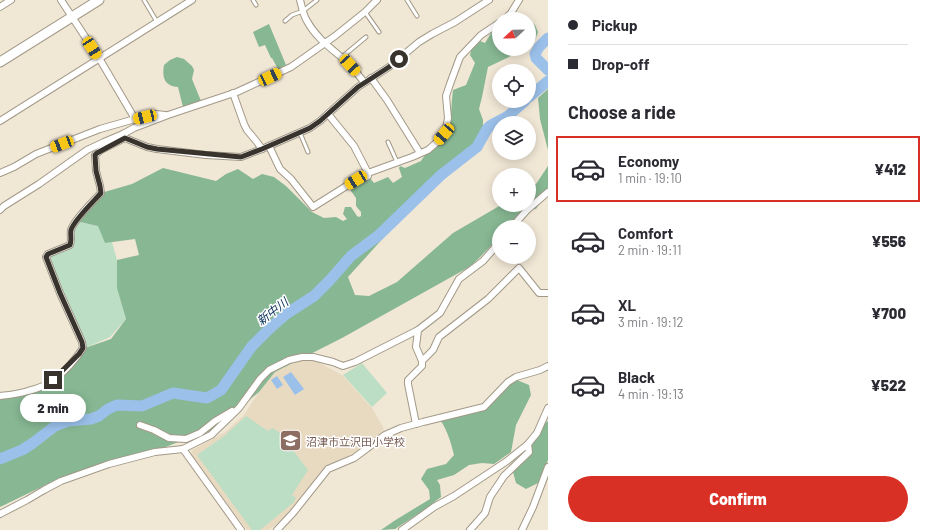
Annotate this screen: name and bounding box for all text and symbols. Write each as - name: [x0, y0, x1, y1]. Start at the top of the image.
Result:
- north arrow: [492, 12, 536, 56]
- map controls: [492, 12, 536, 264]
- text: Pickup: [592, 16, 638, 34]
- car: [80, 35, 104, 61]
- route start: [390, 50, 408, 68]
- car: [337, 52, 363, 78]
- text: Drop-off: [592, 55, 650, 73]
- button: locate: [492, 64, 536, 108]
- car: [257, 66, 283, 88]
- text: Choose a ride: [568, 101, 676, 123]
- car: [132, 108, 158, 126]
- button: layers: [492, 116, 536, 160]
- car: [432, 121, 456, 147]
- car: [49, 134, 75, 154]
- icon: car: [570, 151, 606, 187]
- text: Economy: [618, 152, 679, 170]
- text: ¥412: [874, 160, 906, 178]
- button: +: [492, 168, 536, 212]
- car: [343, 169, 369, 191]
- text: 1 min · 19:10: [618, 170, 682, 186]
- button: −: [492, 220, 536, 264]
- icon: car: [570, 223, 606, 259]
- text: Comfort: [618, 224, 673, 242]
- text: ¥556: [871, 232, 906, 250]
- text: 2 min · 19:11: [618, 242, 681, 258]
- water label: 新中川: [254, 293, 292, 328]
- icon: car: [570, 295, 606, 331]
- text: XL: [618, 296, 636, 314]
- text: ¥700: [871, 304, 906, 322]
- text: 3 min · 19:12: [618, 314, 684, 330]
- icon: car: [570, 367, 606, 403]
- text: Black: [618, 368, 655, 386]
- route end: [44, 371, 62, 389]
- text: ¥522: [870, 376, 906, 394]
- text: 4 min · 19:13: [618, 386, 684, 402]
- callout: 2 min: [20, 394, 86, 422]
- text: 2 min: [37, 400, 69, 416]
- school or university icon: 沼津市立沢田小学校: [277, 428, 303, 454]
- place label: 沼津市立沢田小学校: [306, 435, 405, 448]
- button: Confirm: [568, 476, 908, 522]

